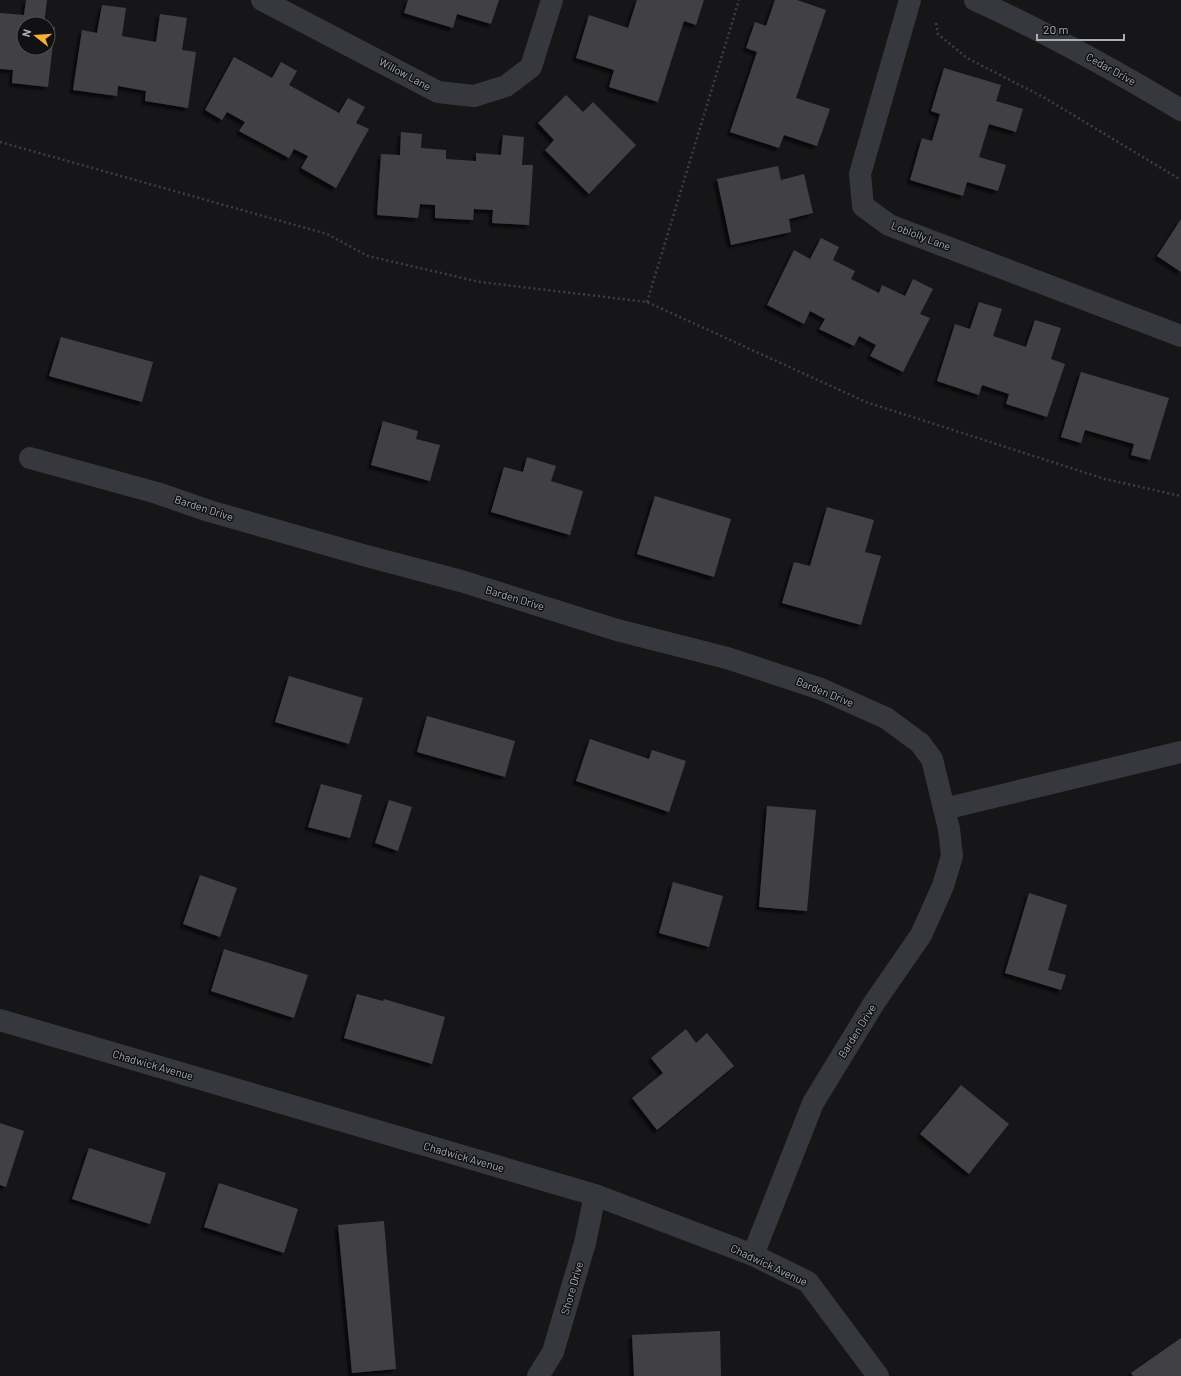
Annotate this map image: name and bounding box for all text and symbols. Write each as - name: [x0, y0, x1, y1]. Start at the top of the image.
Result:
- north arrow: [16, 16, 56, 56]
- scale bar: [1037, 16, 1124, 42]
- text: 20 m: [1043, 22, 1069, 36]
- text: N: [19, 28, 33, 38]
- street label: Cedar Drive: [1084, 50, 1139, 88]
- street label: Willow Lane: [377, 54, 434, 93]
- street label: Loblolly Lane: [890, 218, 953, 253]
- street label: Barden Drive: [173, 492, 235, 523]
- street label: Barden Drive: [484, 582, 546, 613]
- street label: Barden Drive: [795, 674, 856, 709]
- street label: Barden Drive: [835, 1001, 878, 1060]
- street label: Chadwick Avenue: [111, 1047, 195, 1082]
- street label: Chadwick Avenue: [422, 1139, 506, 1174]
- street label: Chadwick Avenue: [729, 1241, 810, 1288]
- street label: Shore Drive: [558, 1260, 585, 1316]

